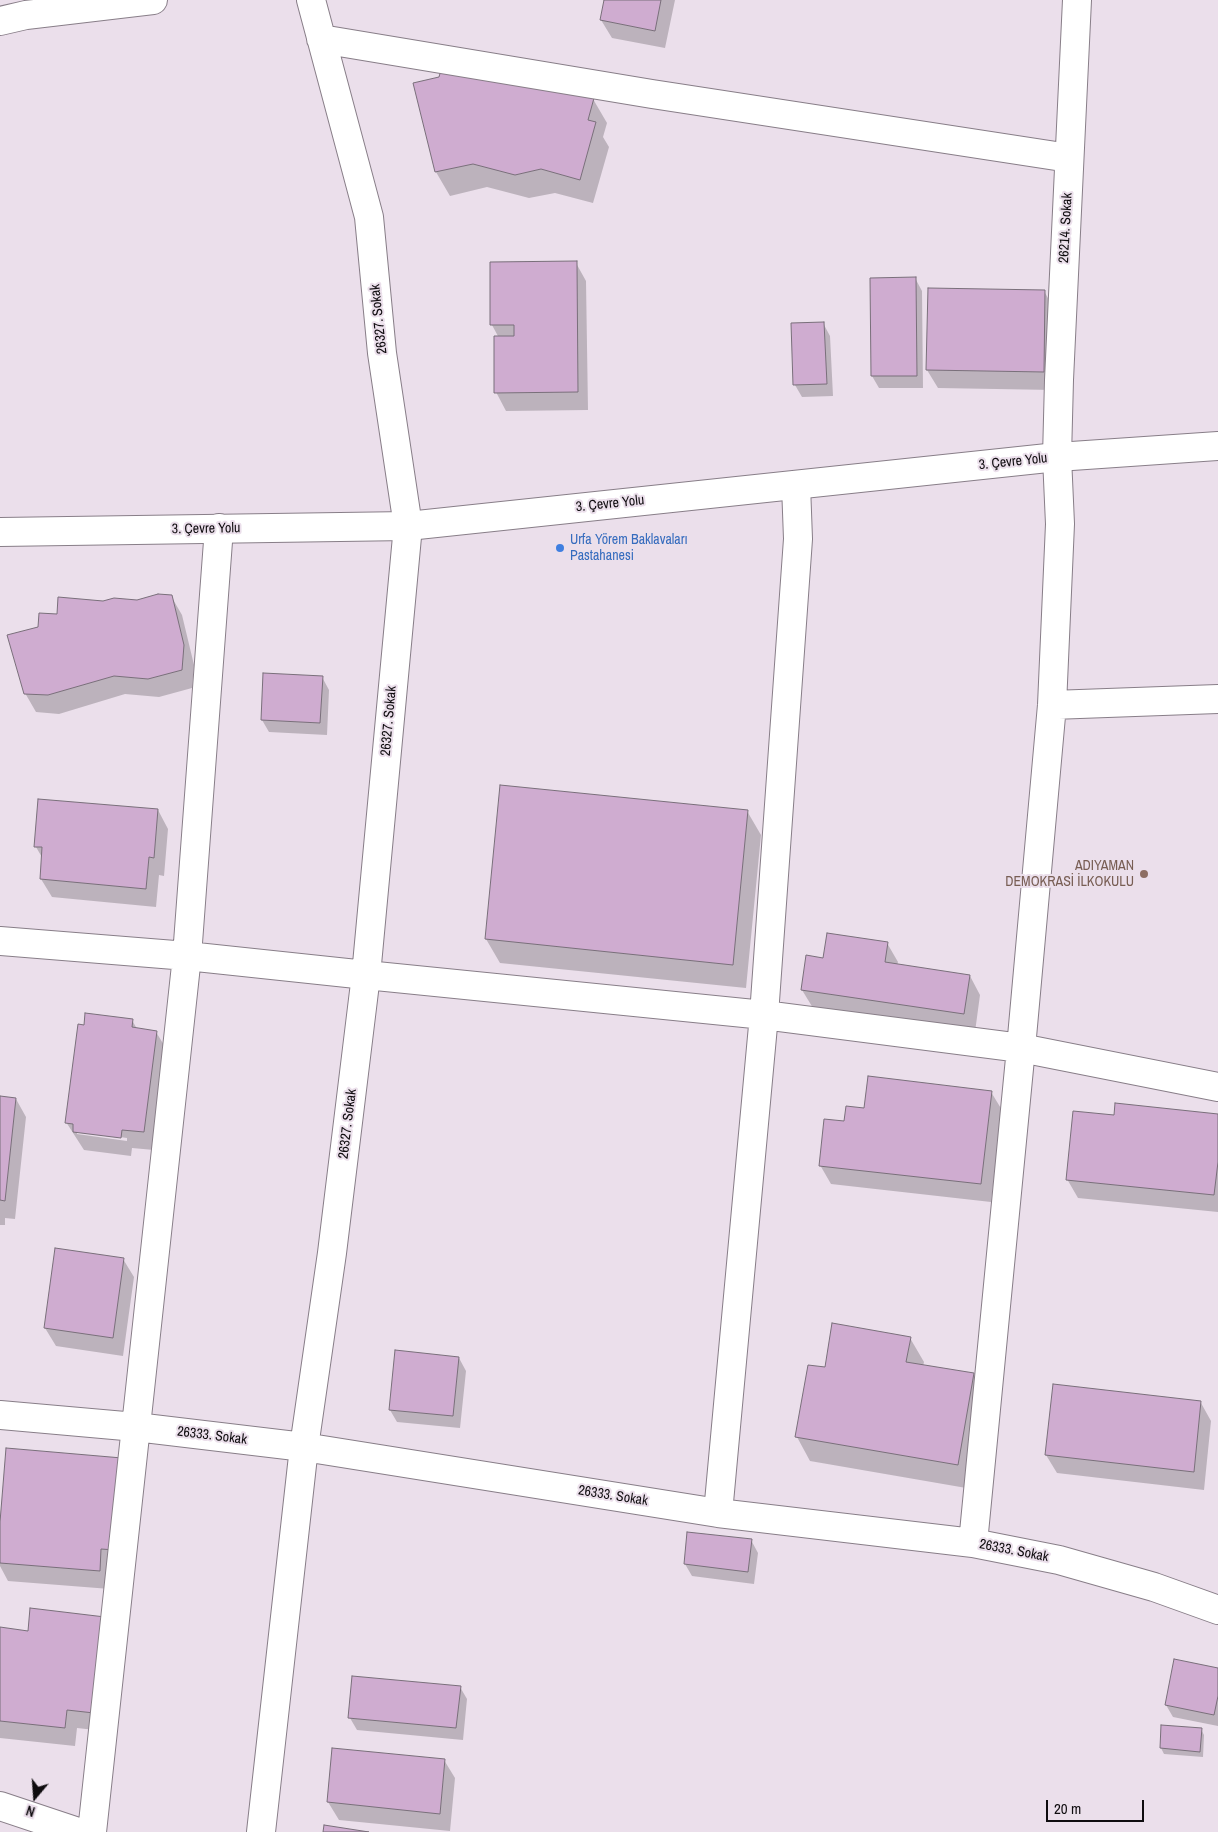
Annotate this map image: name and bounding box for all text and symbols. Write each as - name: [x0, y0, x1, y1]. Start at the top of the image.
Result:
- street label: 26214. Sokak: [1056, 193, 1076, 263]
- street label: 26327. Sokak: [367, 283, 391, 355]
- street label: 3. Çevre Yolu: [978, 450, 1048, 474]
- street label: 3. Çevre Yolu: [575, 492, 645, 516]
- street label: 3. Çevre Yolu: [172, 520, 240, 538]
- place label: Urfa Yörem Baklavaları Pastahanesi: [570, 532, 688, 564]
- marker: Urfa Yörem Baklavaları Pastahanesi: [554, 542, 566, 554]
- street label: 26327. Sokak: [378, 685, 400, 757]
- place label: ADIYAMAN DEMOKRASİ İLKOKULU: [1005, 858, 1134, 890]
- marker: ADIYAMAN DEMOKRASİ İLKOKULU: [1138, 868, 1150, 880]
- street label: 26327. Sokak: [335, 1088, 361, 1160]
- street label: 26333. Sokak: [176, 1423, 248, 1449]
- street label: 26333. Sokak: [577, 1482, 649, 1510]
- street label: 26333. Sokak: [978, 1536, 1050, 1566]
- north arrow: [10, 1772, 60, 1822]
- scale bar: [1048, 1790, 1146, 1822]
- text: 20 m: [1054, 1798, 1081, 1819]
- text: N: [24, 1801, 37, 1821]

